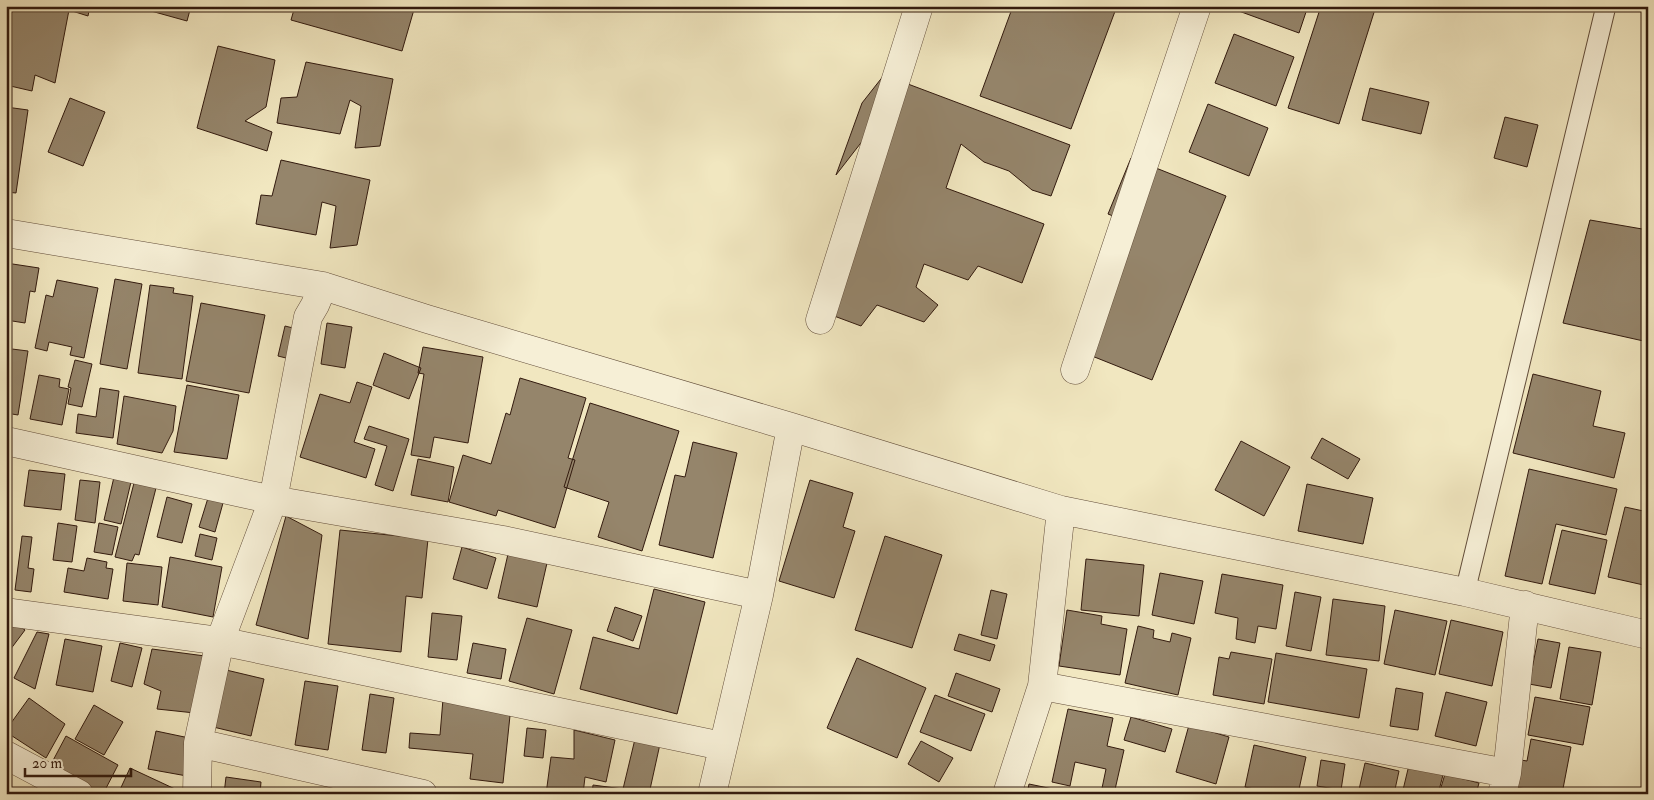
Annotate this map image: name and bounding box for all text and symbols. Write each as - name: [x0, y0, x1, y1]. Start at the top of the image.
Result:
- scale bar: [25, 745, 131, 777]
- text: 20 m: [32, 754, 62, 773]

